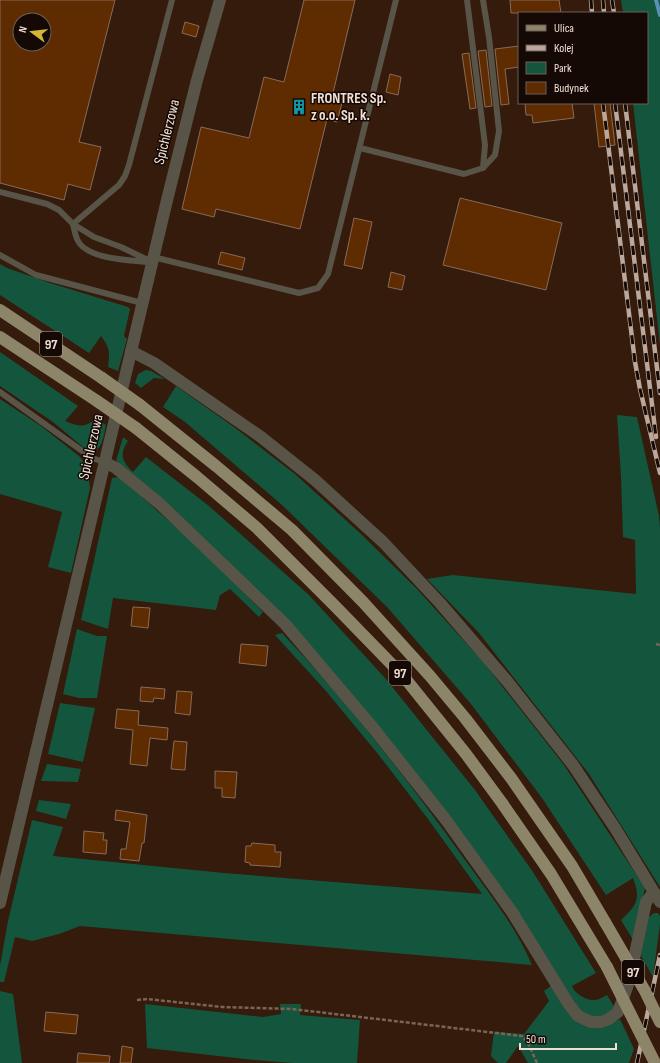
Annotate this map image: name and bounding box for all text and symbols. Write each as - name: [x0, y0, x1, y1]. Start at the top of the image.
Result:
- north arrow: [12, 12, 52, 52]
- legend: [518, 12, 648, 104]
- text: Ulica: [554, 21, 574, 36]
- text: N: [16, 25, 30, 34]
- text: Kolej: [554, 41, 573, 56]
- text: Park: [554, 61, 572, 76]
- text: Budynek: [554, 81, 589, 96]
- place label: FRONTRES Sp. z o.o. Sp. k.: [311, 89, 386, 125]
- street label: Spichlerzowa: [150, 97, 184, 166]
- building icon: FRONTRES Sp. z o.o. Sp. k.: [290, 98, 308, 116]
- road number: 97: [40, 332, 62, 356]
- street label: Spichlerzowa: [74, 412, 108, 481]
- road number: 97: [389, 661, 411, 685]
- road number: 97: [622, 960, 644, 984]
- scale bar: [520, 1025, 616, 1051]
- text: 50 m: [526, 1032, 546, 1047]

